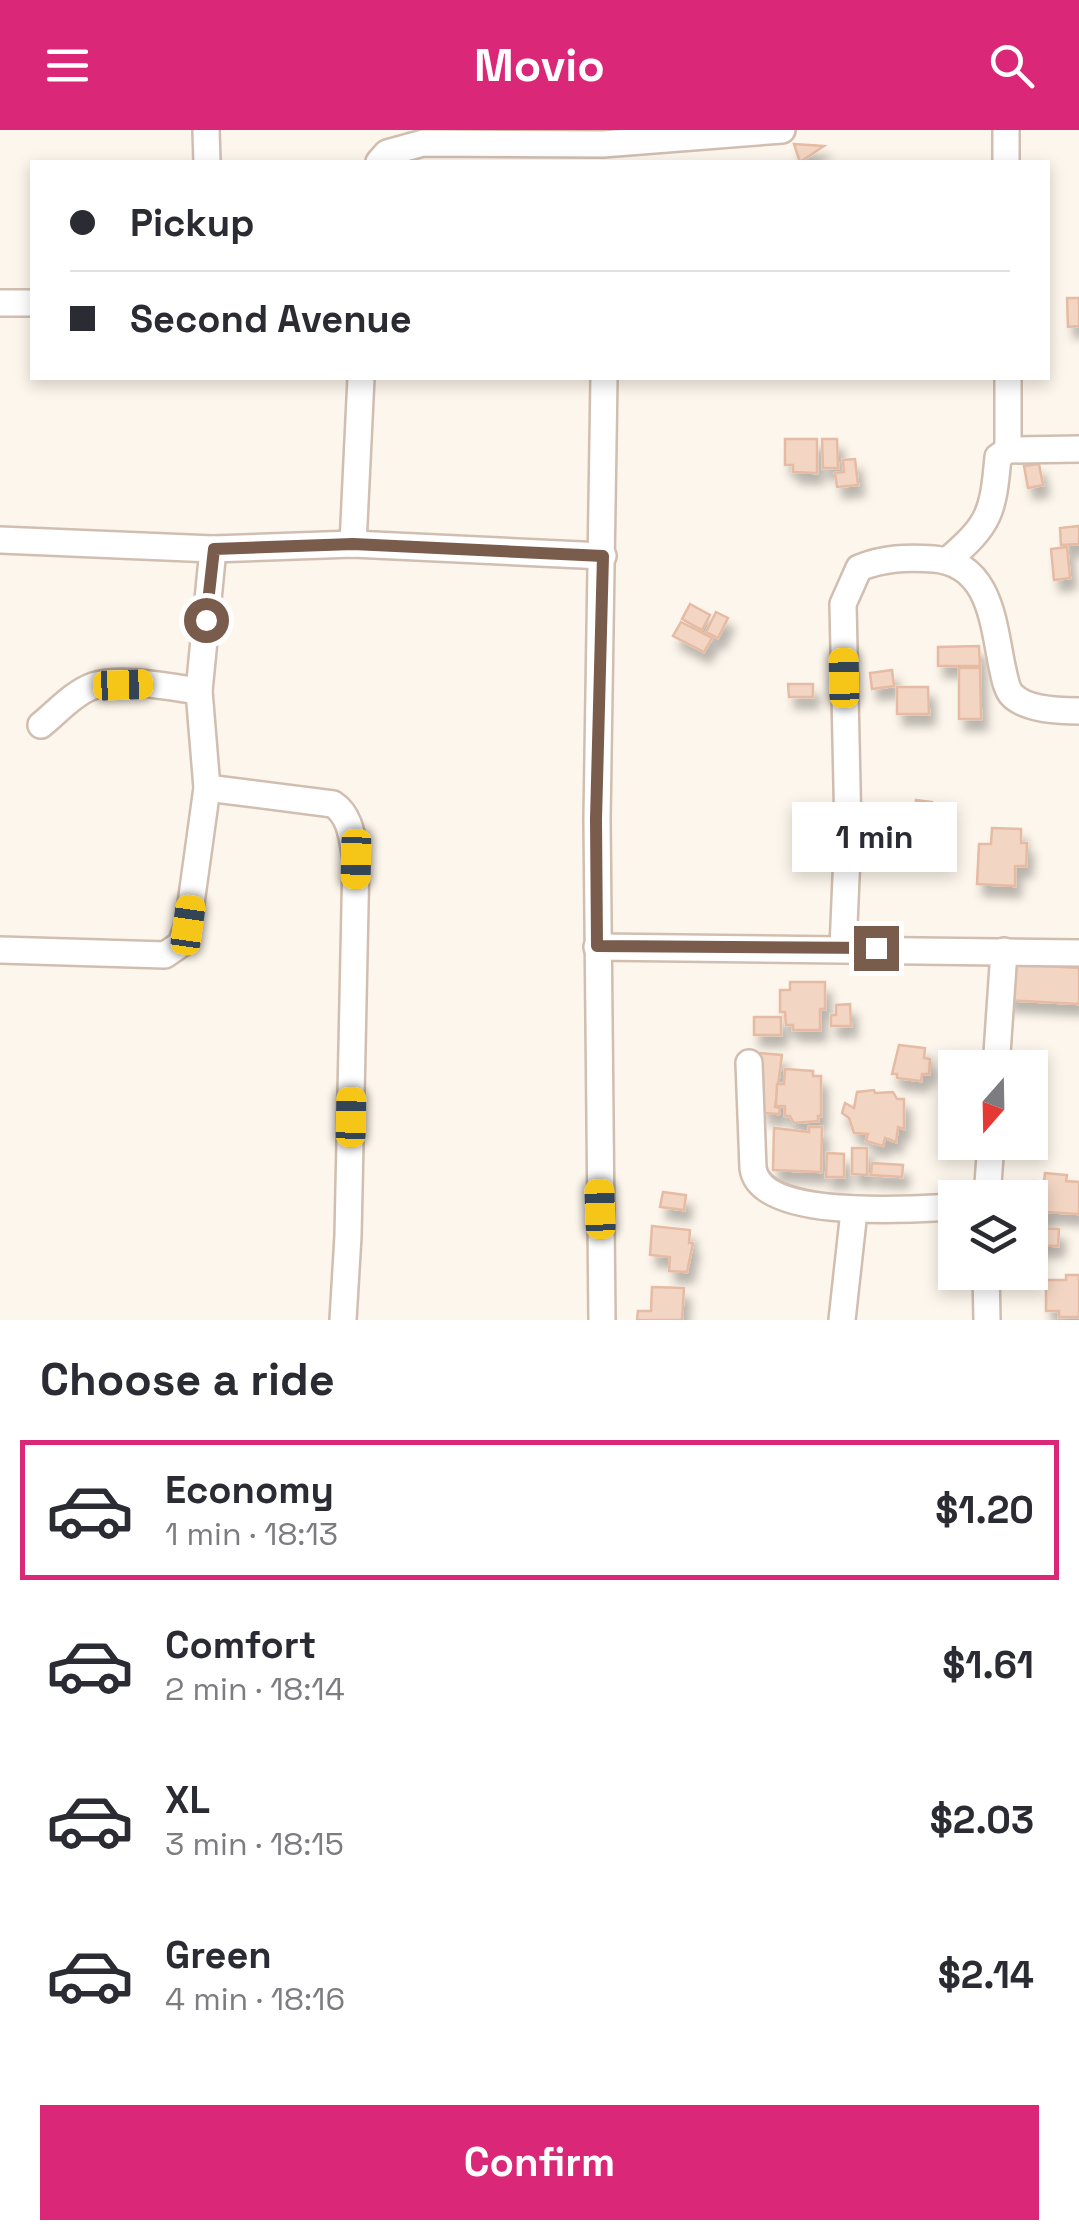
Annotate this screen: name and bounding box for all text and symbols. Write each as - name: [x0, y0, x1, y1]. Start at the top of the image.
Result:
- text: Movio: [474, 37, 605, 94]
- icon: menu: [40, 38, 95, 93]
- icon: search: [984, 38, 1039, 93]
- text: Pickup: [130, 199, 254, 247]
- text: Second Avenue: [130, 295, 412, 343]
- route start: [184, 598, 229, 643]
- car: [828, 648, 860, 708]
- car: [92, 669, 154, 701]
- callout: 1 min: [794, 803, 958, 873]
- text: 1 min: [835, 817, 914, 857]
- car: [340, 829, 372, 889]
- car: [169, 893, 207, 957]
- route end: [854, 926, 899, 971]
- north arrow: [938, 1050, 1048, 1160]
- map controls: [938, 1050, 1048, 1290]
- car: [335, 1087, 367, 1147]
- car: [584, 1178, 616, 1240]
- button: layers: [938, 1180, 1048, 1290]
- text: Choose a ride: [40, 1351, 335, 1408]
- icon: car: [45, 1465, 135, 1555]
- text: Economy: [165, 1466, 334, 1514]
- text: $1.20: [935, 1486, 1034, 1534]
- text: 1 min · 18:13: [165, 1514, 338, 1554]
- icon: car: [45, 1620, 135, 1710]
- text: Comfort: [165, 1621, 316, 1669]
- text: $1.61: [942, 1641, 1034, 1689]
- text: 2 min · 18:14: [165, 1669, 345, 1709]
- icon: car: [45, 1775, 135, 1865]
- text: XL: [165, 1776, 210, 1824]
- text: $2.03: [930, 1796, 1034, 1844]
- text: 3 min · 18:15: [165, 1824, 344, 1864]
- icon: car: [45, 1930, 135, 2020]
- text: Green: [165, 1931, 272, 1979]
- text: $2.14: [938, 1951, 1034, 1999]
- text: 4 min · 18:16: [165, 1979, 345, 2019]
- button: Confirm: [40, 2105, 1039, 2220]

